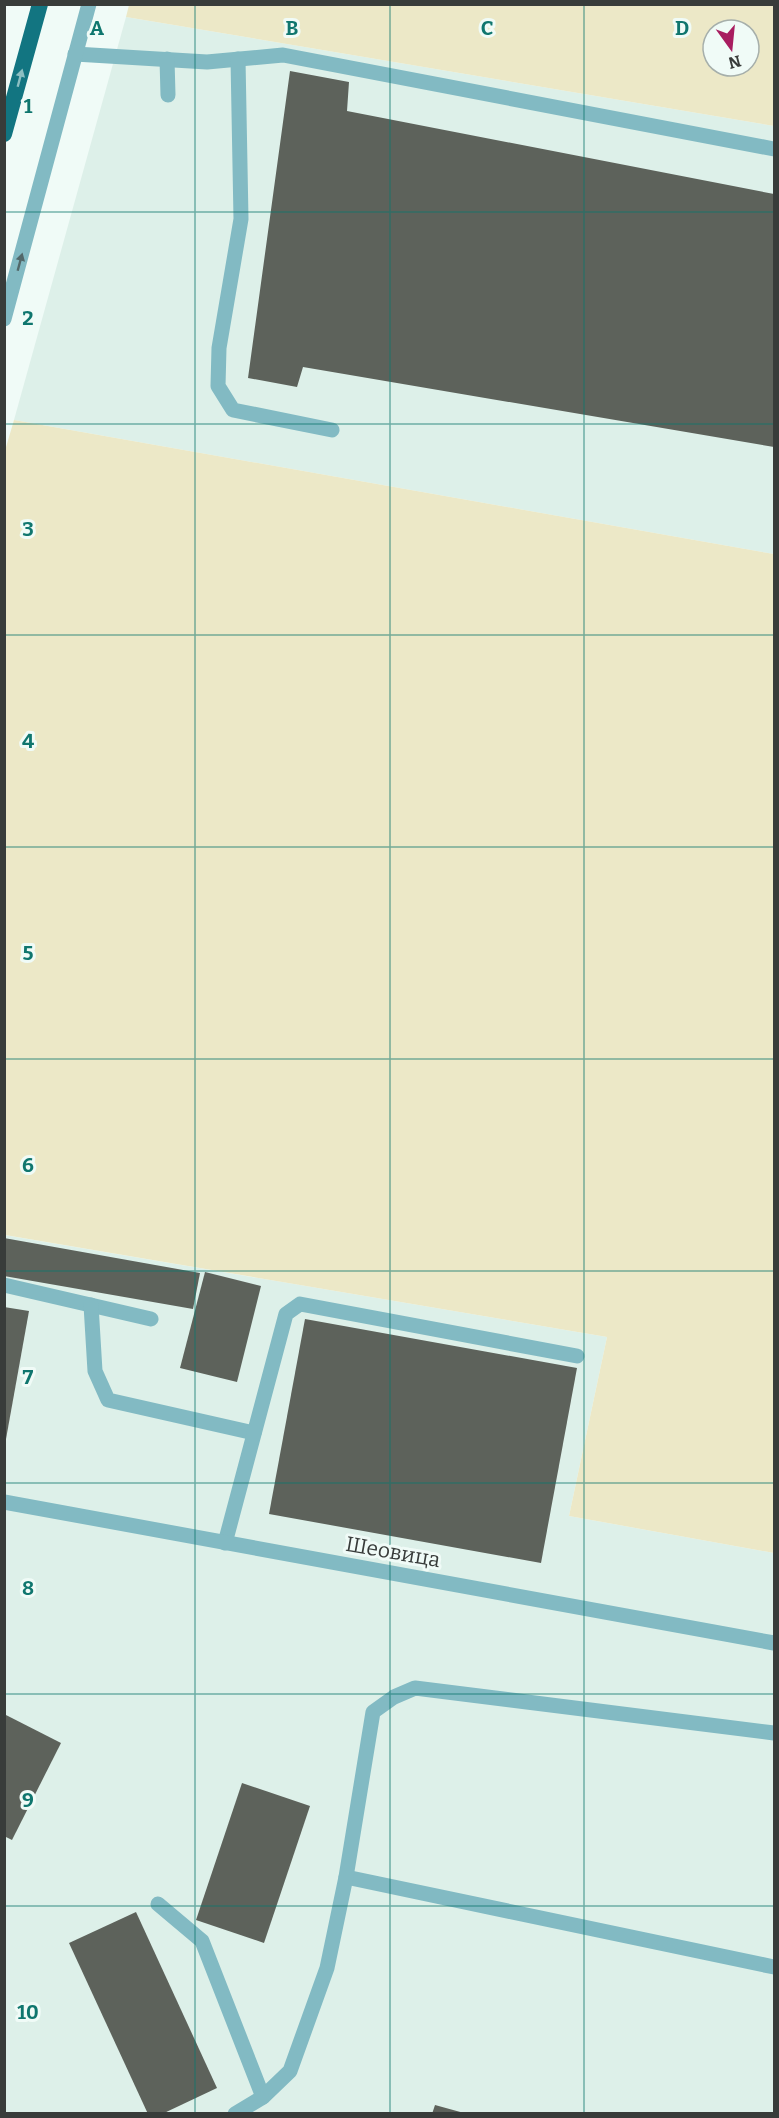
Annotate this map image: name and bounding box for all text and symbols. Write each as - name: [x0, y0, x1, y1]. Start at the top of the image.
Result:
- text: A: [90, 16, 105, 40]
- text: B: [286, 16, 299, 40]
- text: C: [481, 16, 493, 40]
- text: D: [675, 16, 689, 40]
- north arrow: [701, 18, 761, 78]
- text: N: [726, 51, 743, 73]
- one-way arrow: [16, 69, 25, 87]
- text: 1: [24, 94, 33, 118]
- one-way arrow: [15, 253, 25, 271]
- text: 2: [22, 306, 34, 330]
- text: 3: [22, 517, 34, 541]
- text: 4: [22, 729, 34, 753]
- text: 5: [23, 941, 34, 965]
- text: 6: [22, 1153, 34, 1177]
- text: 7: [23, 1365, 34, 1389]
- street label: Шеовица: [344, 1531, 443, 1573]
- text: 8: [22, 1576, 34, 1600]
- text: 9: [22, 1788, 34, 1812]
- text: 10: [17, 2000, 39, 2024]

